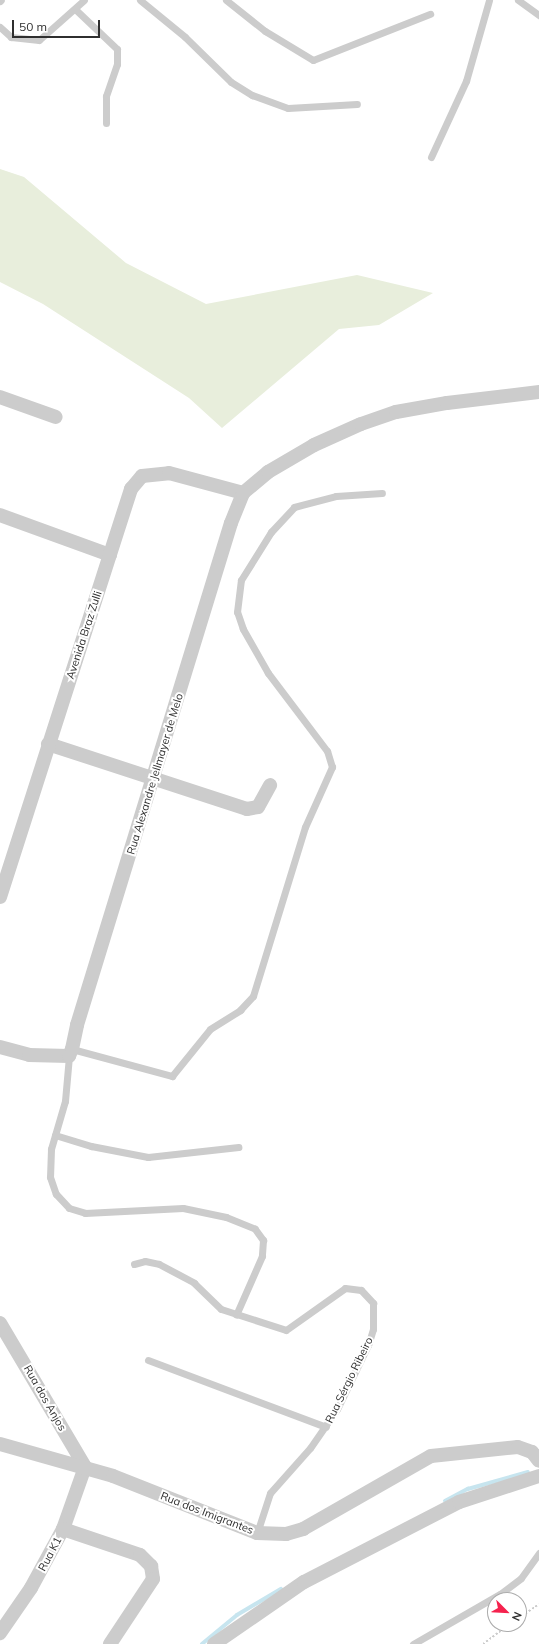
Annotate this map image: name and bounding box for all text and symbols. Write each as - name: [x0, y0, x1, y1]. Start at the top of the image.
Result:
- scale bar: [14, 12, 102, 38]
- text: 50 m: [19, 19, 47, 34]
- street label: Avenida Braz Zulli: [64, 589, 104, 681]
- street label: Rua Alexandre Jellmayer de Melo: [124, 692, 186, 856]
- street label: Rua Sérgio Ribeiro: [322, 1335, 376, 1425]
- street label: Rua dos Anjos: [21, 1363, 69, 1433]
- street label: Rua dos Imigrantes: [159, 1489, 255, 1537]
- street label: Rua K1: [35, 1535, 65, 1573]
- north arrow: [487, 1592, 527, 1632]
- text: N: [509, 1610, 525, 1623]

